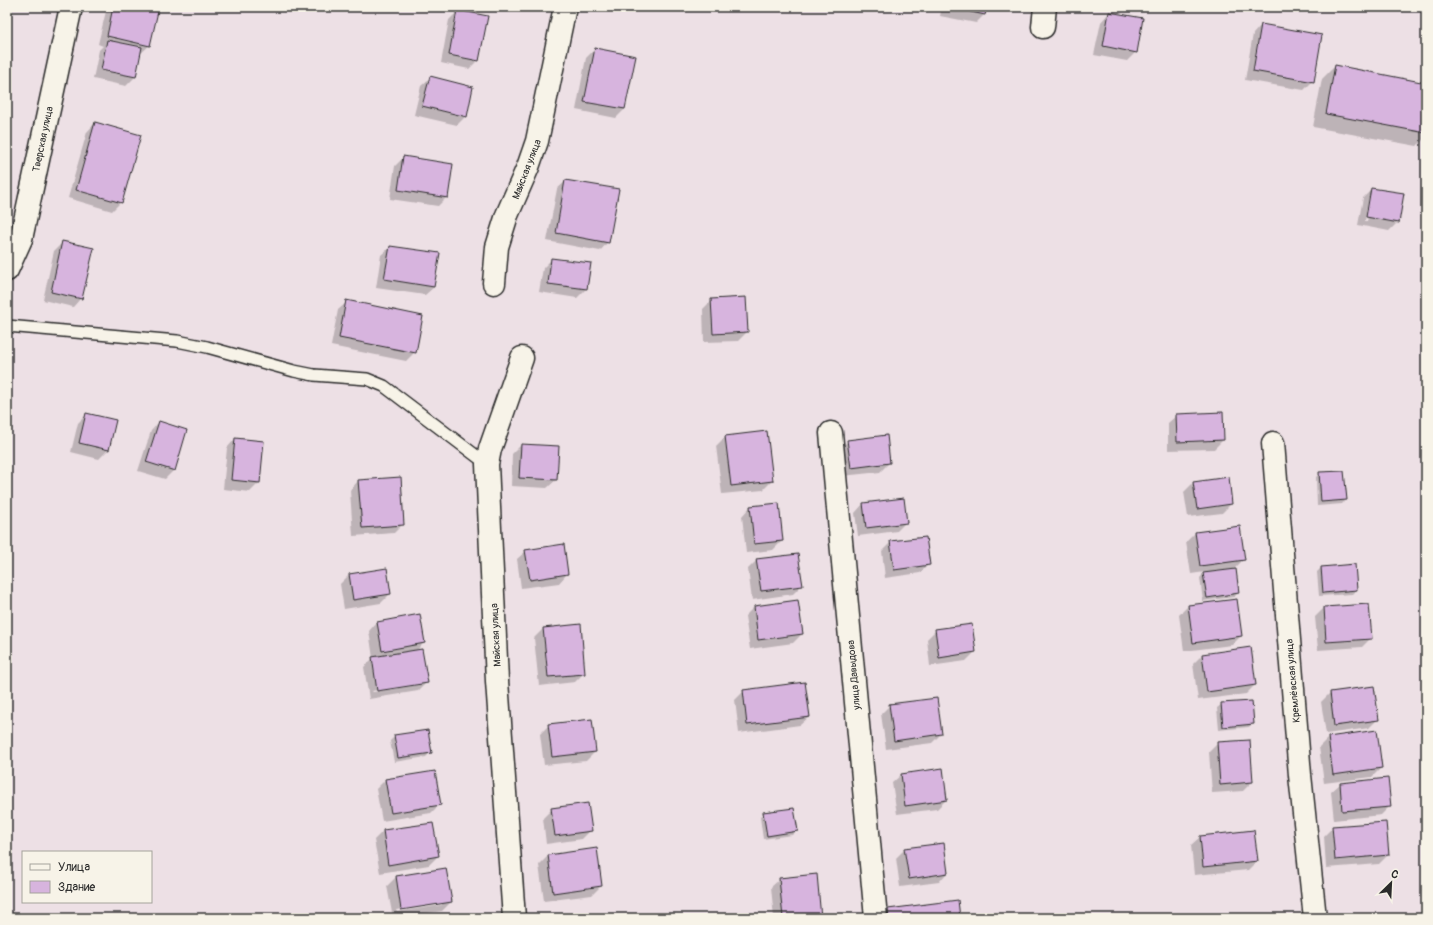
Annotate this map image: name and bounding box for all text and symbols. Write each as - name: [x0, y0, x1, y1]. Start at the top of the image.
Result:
- street label: Тверская улица: [30, 105, 56, 173]
- street label: Майская улица: [510, 137, 544, 201]
- street label: Майская улица: [488, 603, 504, 667]
- street label: Кремлёвская улица: [1283, 638, 1303, 723]
- street label: улица Давыдова: [845, 639, 863, 711]
- legend: [22, 851, 152, 903]
- text: Улица: [58, 860, 90, 875]
- north arrow: [1371, 863, 1411, 903]
- text: С: [1389, 867, 1401, 882]
- text: Здание: [58, 880, 95, 895]

